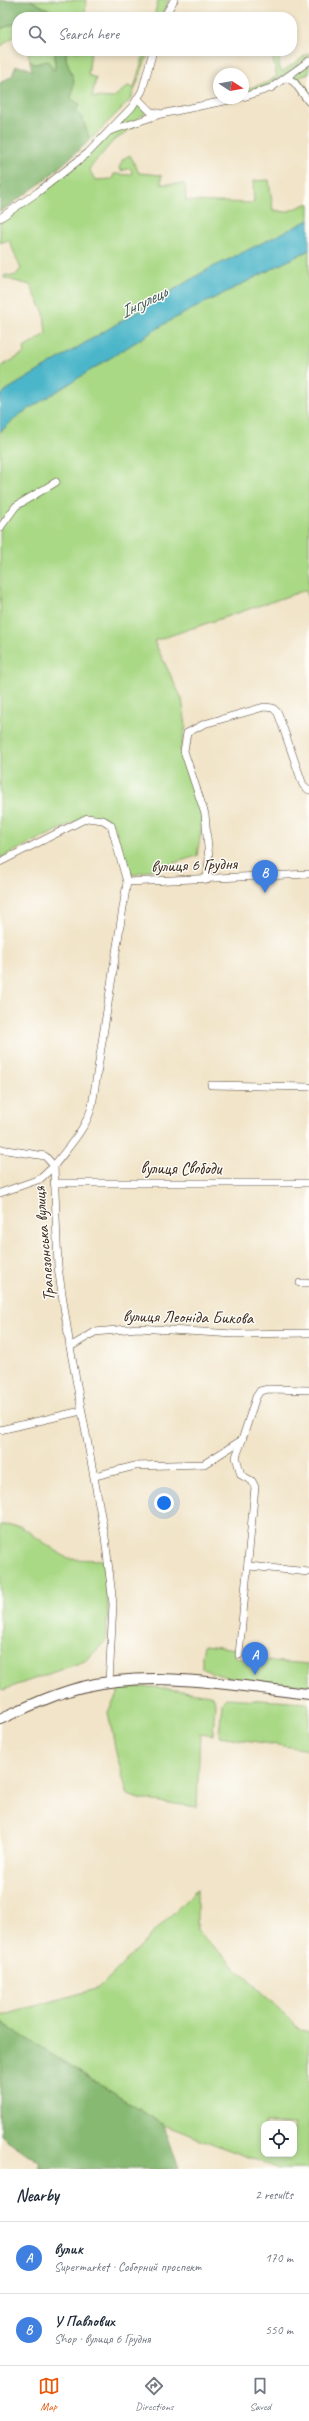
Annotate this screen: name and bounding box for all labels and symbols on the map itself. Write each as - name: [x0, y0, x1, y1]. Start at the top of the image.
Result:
- north arrow: [213, 68, 249, 104]
- water label: Інгулець: [116, 280, 172, 323]
- street label: вулиця 6 Грудня: [151, 853, 239, 877]
- pin: B: [252, 860, 278, 893]
- street label: вулиця Свободи: [141, 1158, 223, 1179]
- street label: Трапезонська вулиця: [28, 1185, 59, 1302]
- street label: вулиця Леоніда Бикова: [123, 1305, 255, 1329]
- your location: [154, 1493, 174, 1513]
- pin: A: [242, 1642, 268, 1675]

